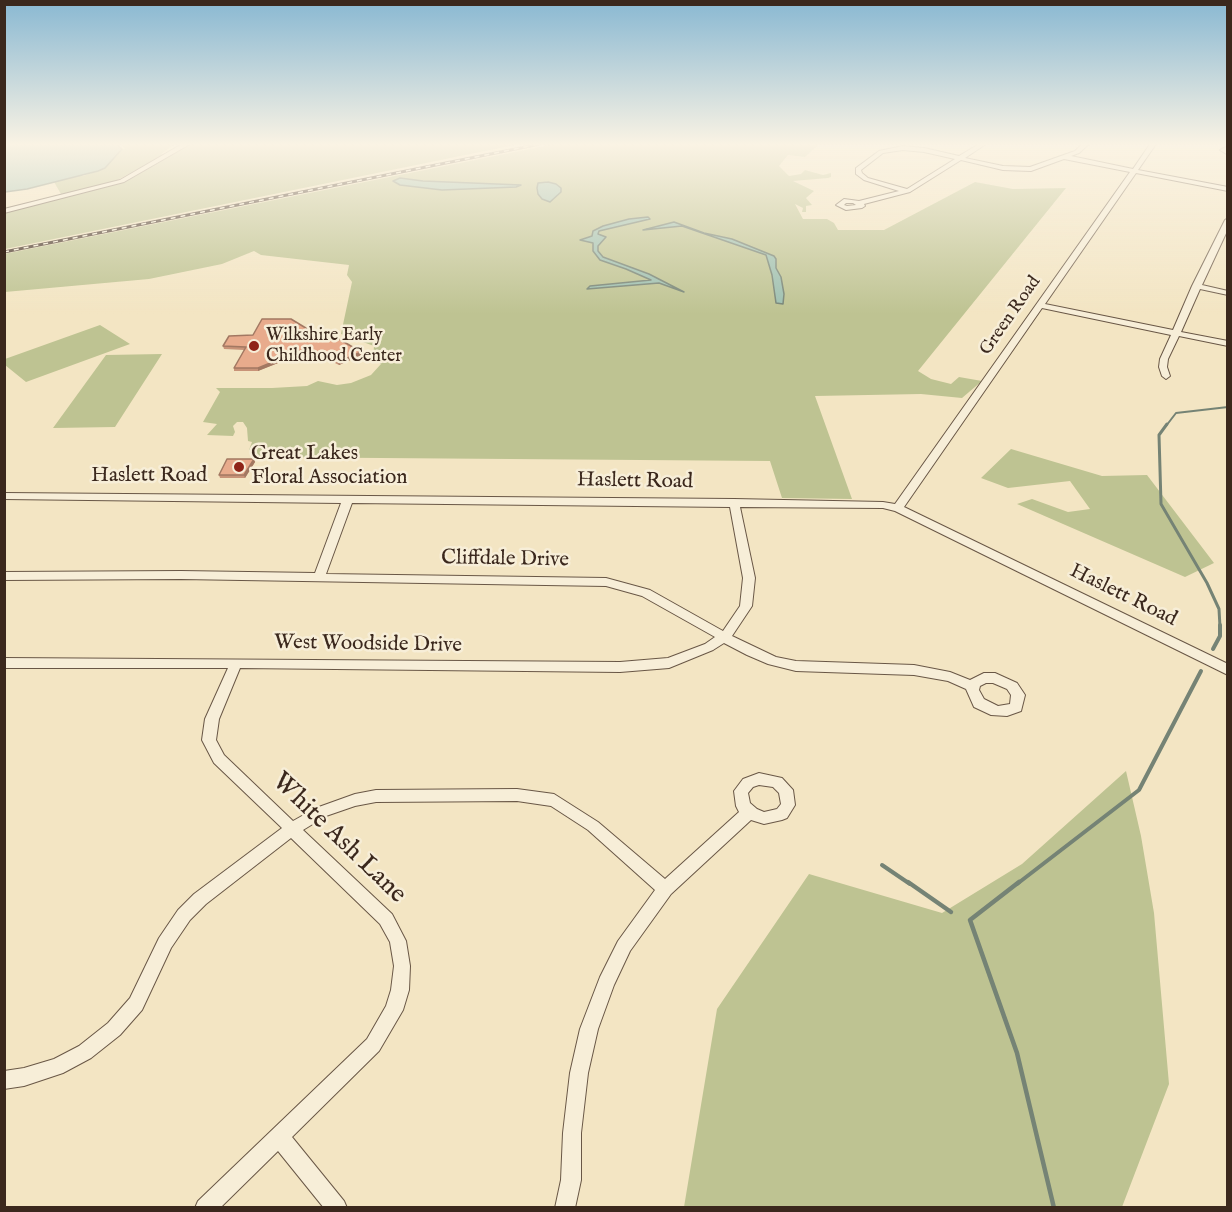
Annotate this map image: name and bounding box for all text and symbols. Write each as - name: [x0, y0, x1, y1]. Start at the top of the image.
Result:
- street label: Green Road: [976, 272, 1046, 360]
- place label: Wilkshire Early Childhood Center: [266, 325, 402, 368]
- marker: Wilkshire Early Childhood Center: [247, 339, 261, 353]
- place label: Great Lakes Floral Association: [251, 442, 407, 492]
- marker: Great Lakes Floral Association: [232, 460, 246, 474]
- street label: Haslett Road: [91, 464, 207, 490]
- street label: Haslett Road: [577, 468, 693, 496]
- street label: Cliffdale Drive: [441, 546, 569, 574]
- street label: Haslett Road: [1065, 559, 1181, 633]
- street label: West Woodside Drive: [274, 631, 462, 659]
- street label: White Ash Lane: [264, 767, 412, 911]

